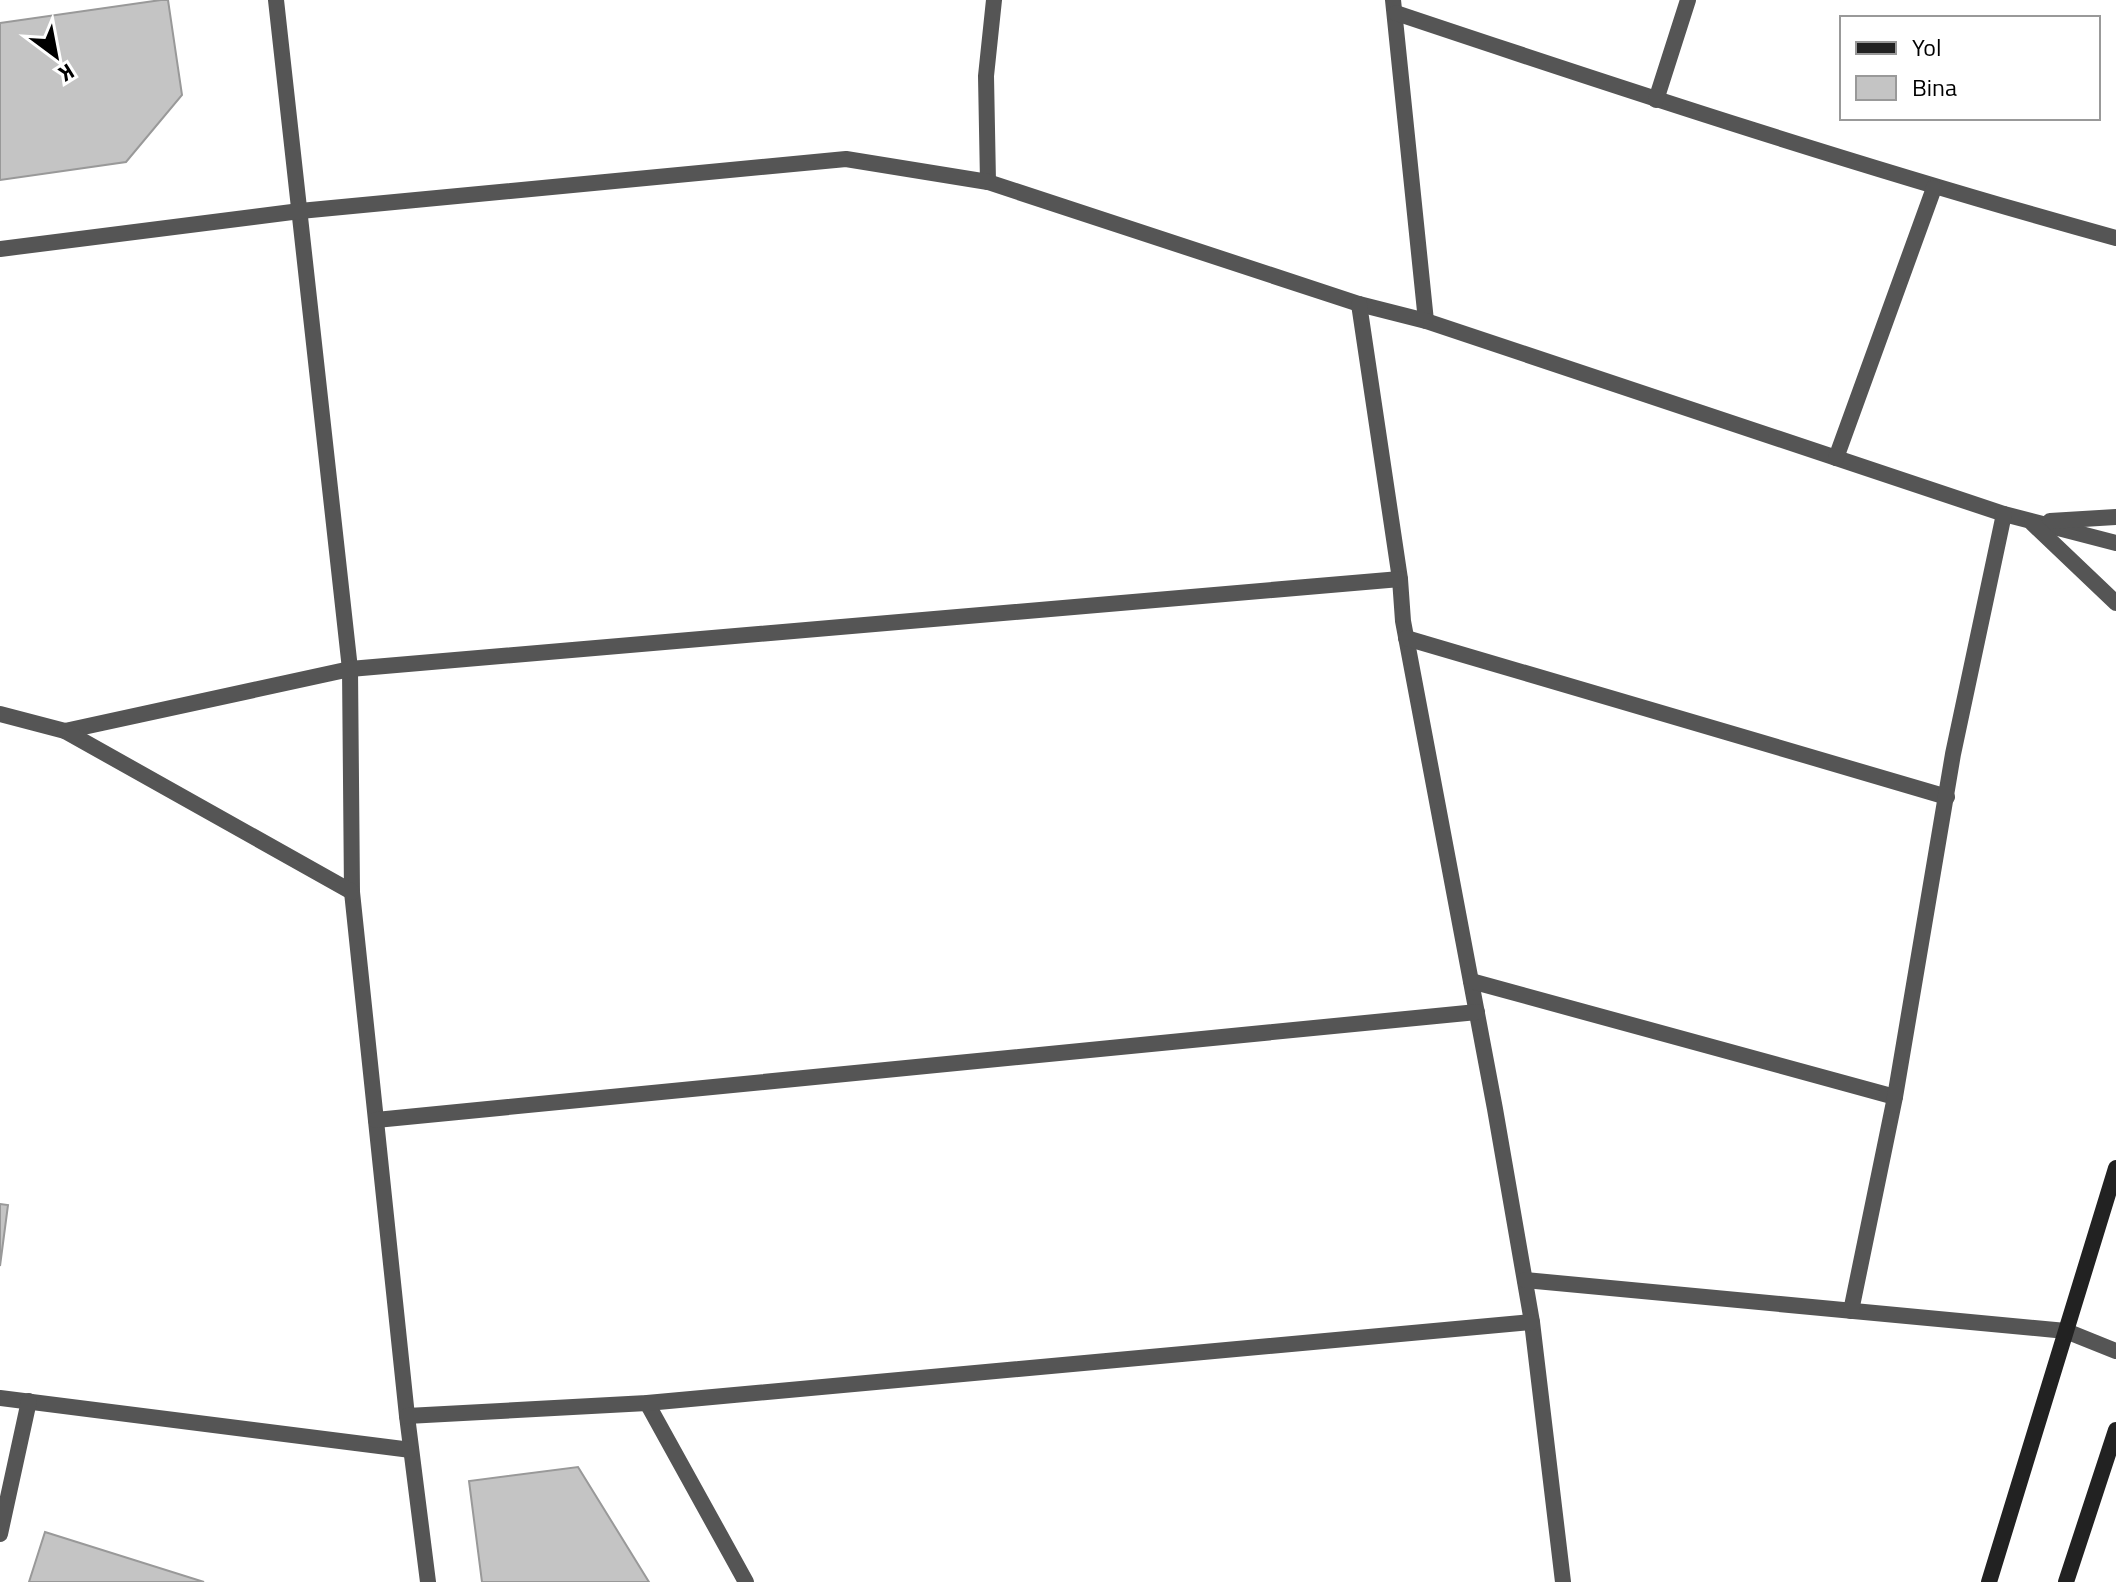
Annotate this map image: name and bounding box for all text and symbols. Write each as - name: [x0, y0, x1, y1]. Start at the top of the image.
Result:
- north arrow: [16, 16, 96, 96]
- legend: [1840, 16, 2100, 120]
- text: Yol: [1912, 29, 1941, 65]
- text: K: [52, 55, 81, 91]
- text: Bina: [1912, 69, 1957, 105]

